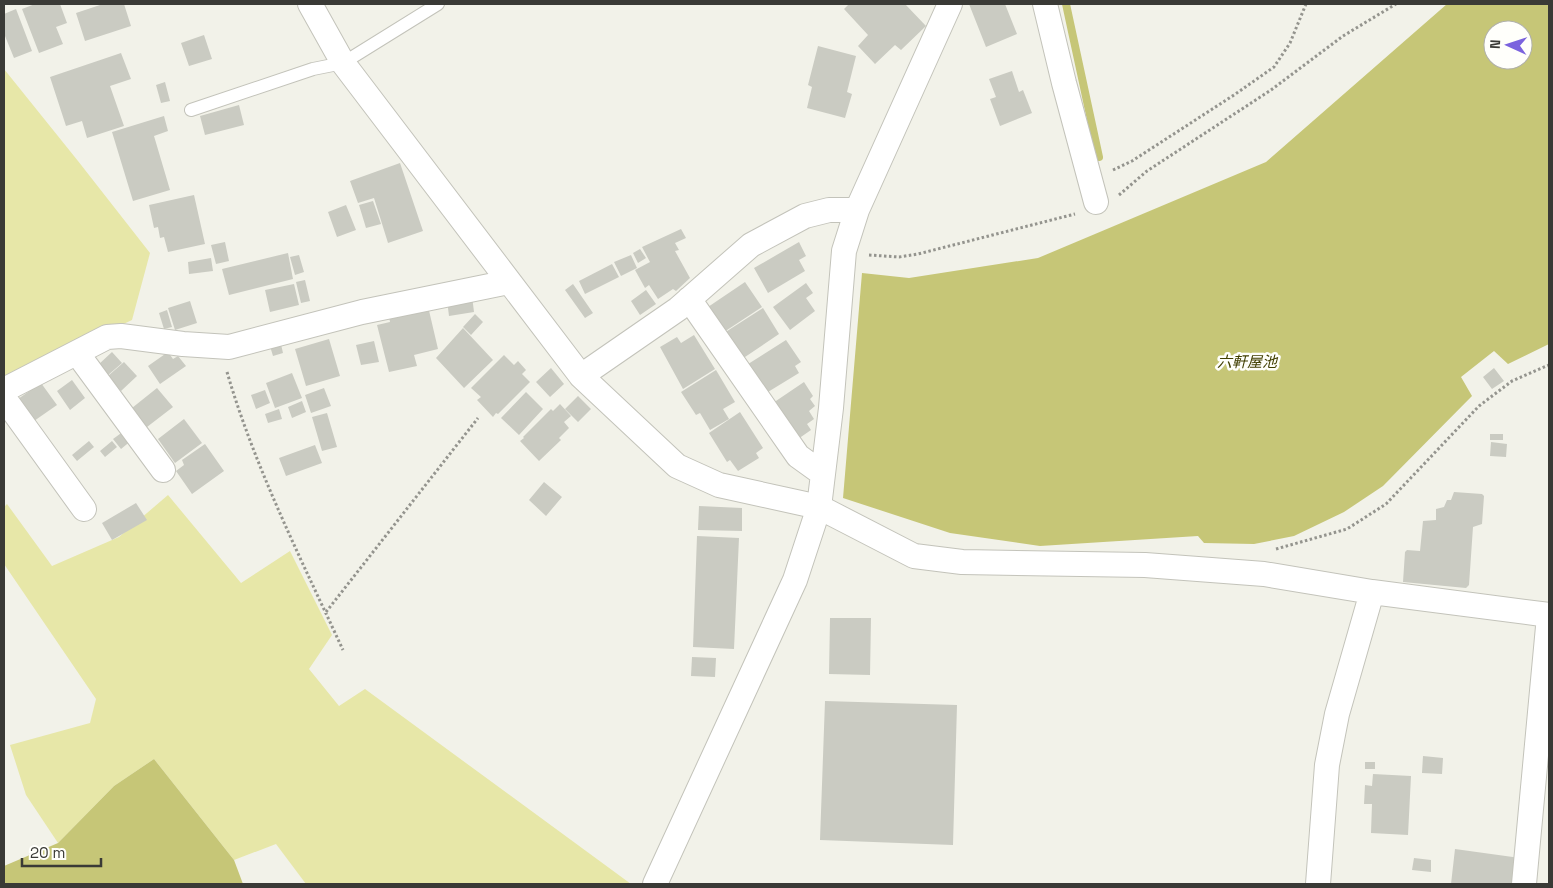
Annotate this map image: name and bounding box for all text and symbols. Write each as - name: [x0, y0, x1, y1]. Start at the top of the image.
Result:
- north arrow: [1483, 20, 1533, 70]
- text: N: [1486, 39, 1504, 49]
- water label: 六軒屋池: [1217, 352, 1279, 371]
- scale bar: [22, 836, 101, 868]
- text: 20 m: [30, 843, 65, 862]

